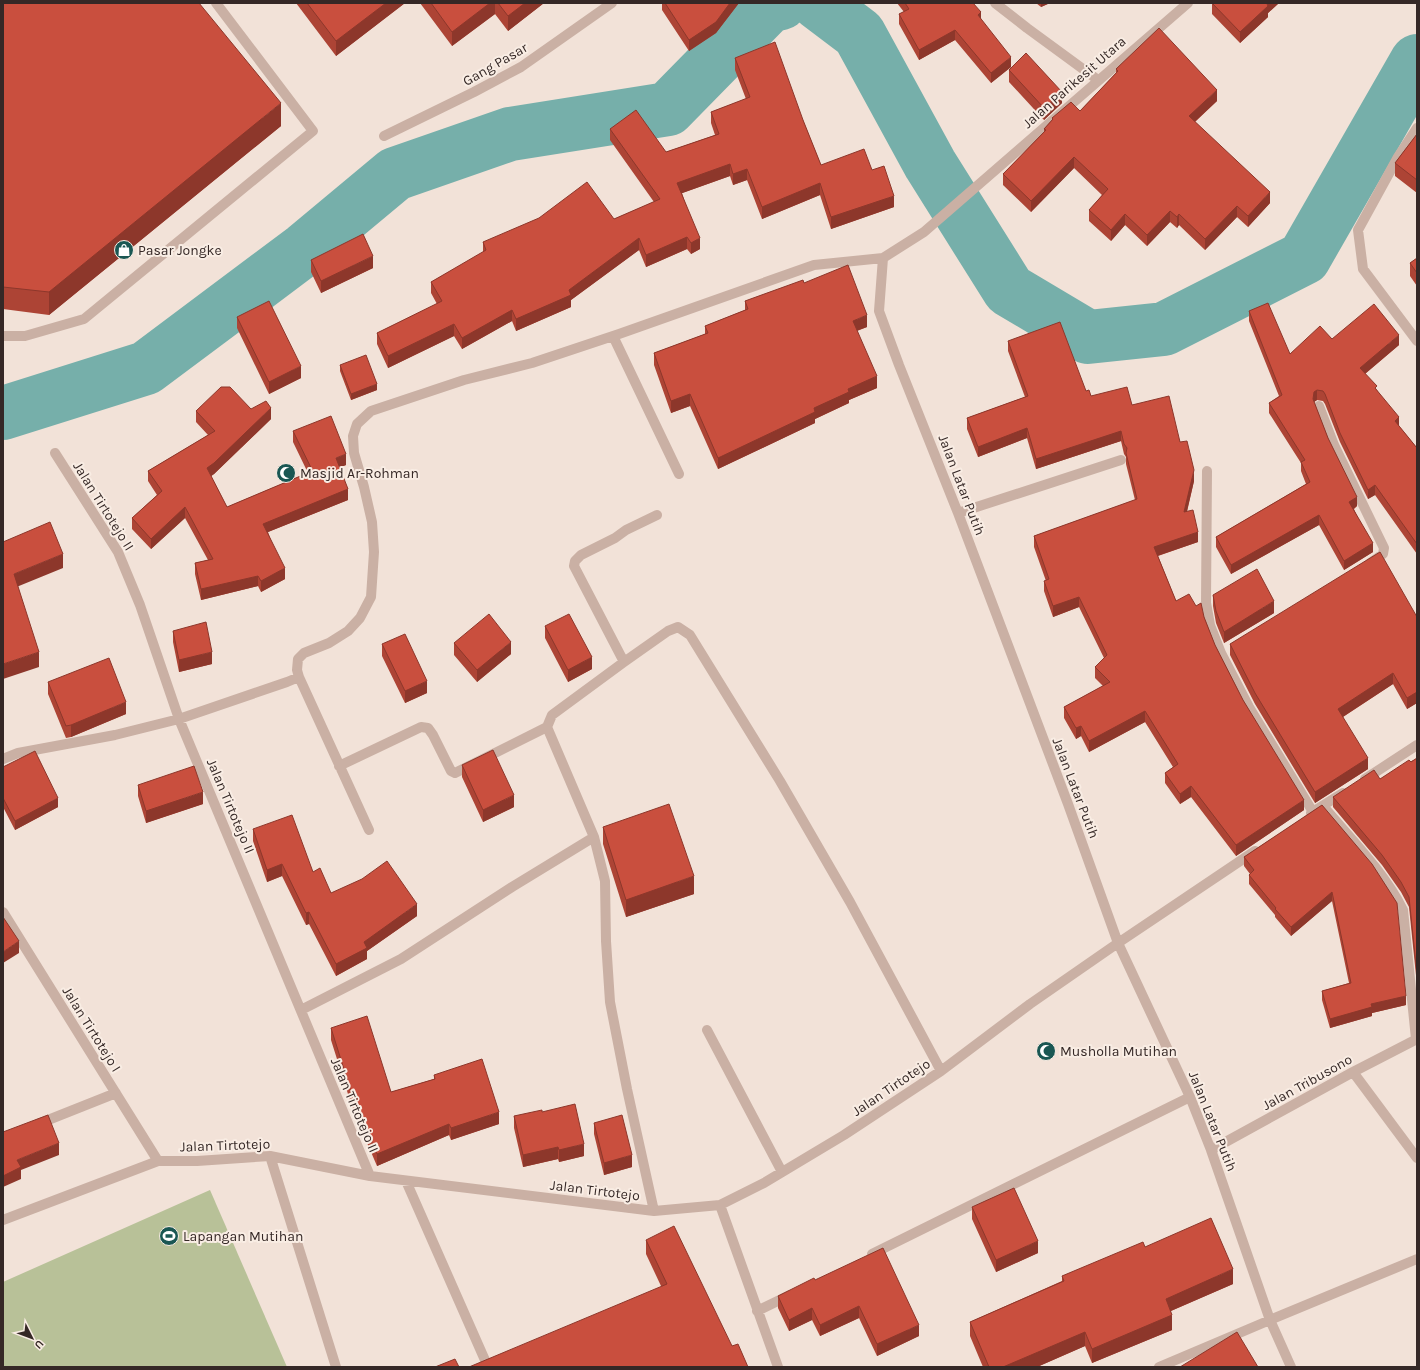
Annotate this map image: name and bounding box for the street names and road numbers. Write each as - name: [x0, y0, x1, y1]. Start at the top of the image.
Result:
- street label: Jalan Parikesit Utara: [1019, 33, 1130, 132]
- street label: Gang Pasar: [460, 39, 531, 90]
- street label: Jalan Latar Putih: [935, 432, 989, 538]
- street label: Jalan Tirtotejo II: [69, 459, 138, 554]
- street label: Jalan Latar Putih: [1049, 735, 1103, 841]
- street label: Jalan Tirtotejo II: [203, 756, 258, 856]
- street label: Jalan Tirtotejo I: [58, 983, 125, 1075]
- street label: Jalan Tribusono: [1259, 1051, 1355, 1114]
- street label: Jalan Tirtotejo II: [327, 1055, 382, 1155]
- street label: Jalan Tirtotejo: [849, 1055, 934, 1120]
- street label: Jalan Latar Putih: [1185, 1069, 1240, 1174]
- street label: Jalan Tirtotejo: [180, 1135, 270, 1156]
- street label: Jalan Tirtotejo: [549, 1177, 641, 1204]

